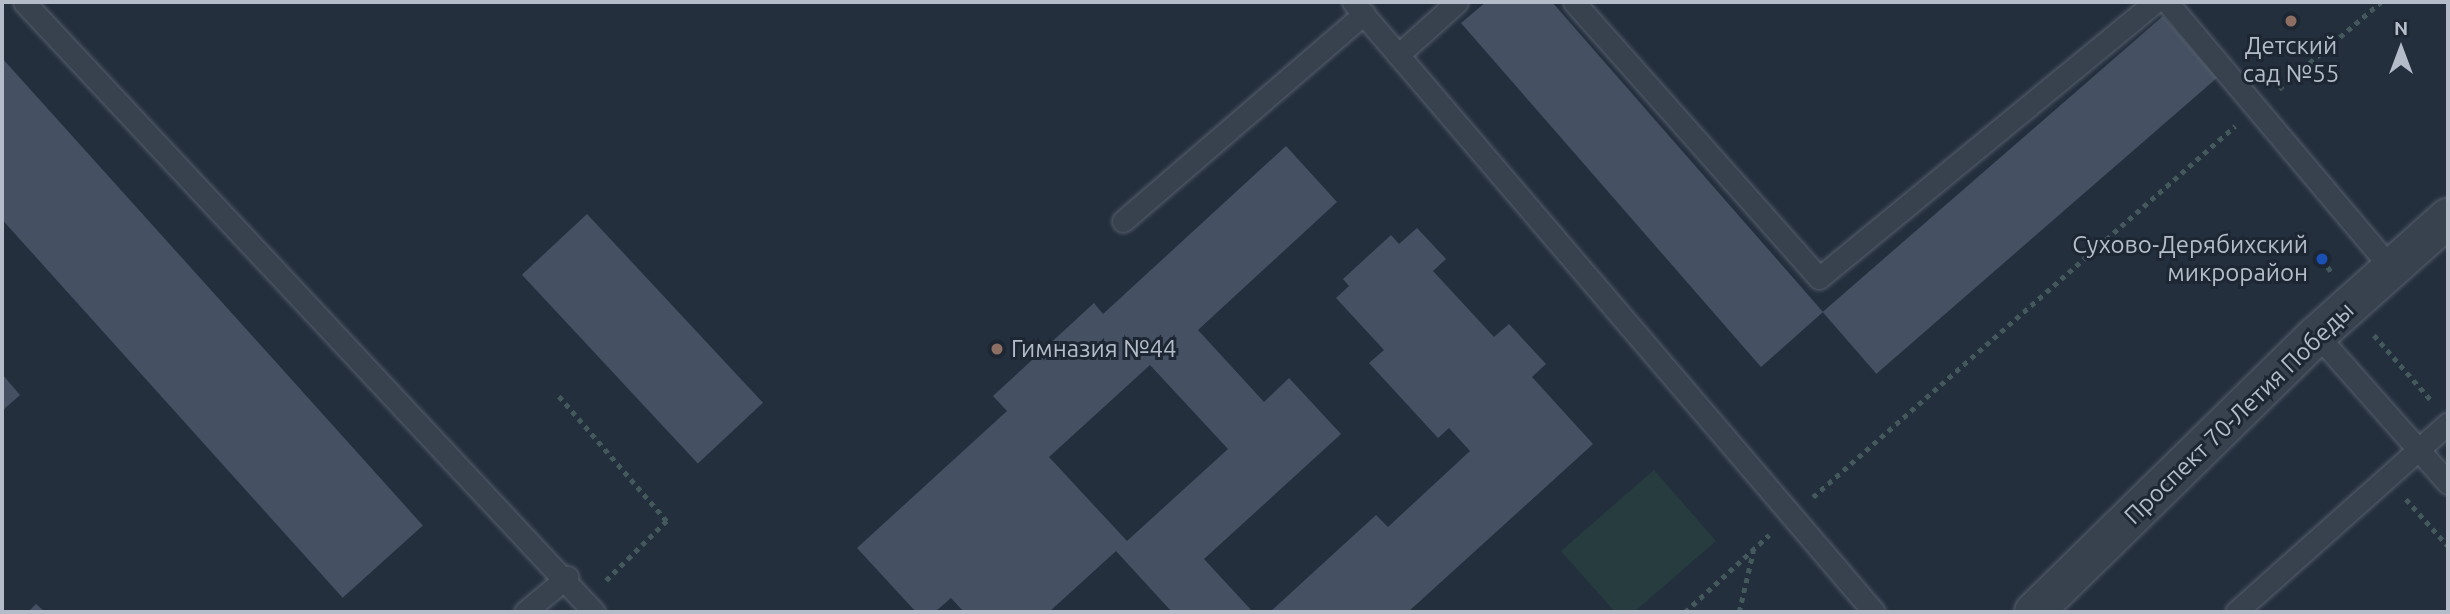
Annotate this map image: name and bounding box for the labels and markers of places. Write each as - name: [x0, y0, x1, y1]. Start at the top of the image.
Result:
- marker: Детский сад №55: [2283, 13, 2299, 29]
- place label: Детский сад №55: [2243, 32, 2339, 88]
- place label: Сухово-Дерябихский микрорайон: [2072, 231, 2308, 287]
- marker: Сухово-Дерябихский микрорайон: [2314, 251, 2330, 267]
- place label: Гимназия №44: [1011, 335, 1177, 363]
- marker: Гимназия №44: [989, 341, 1005, 357]

